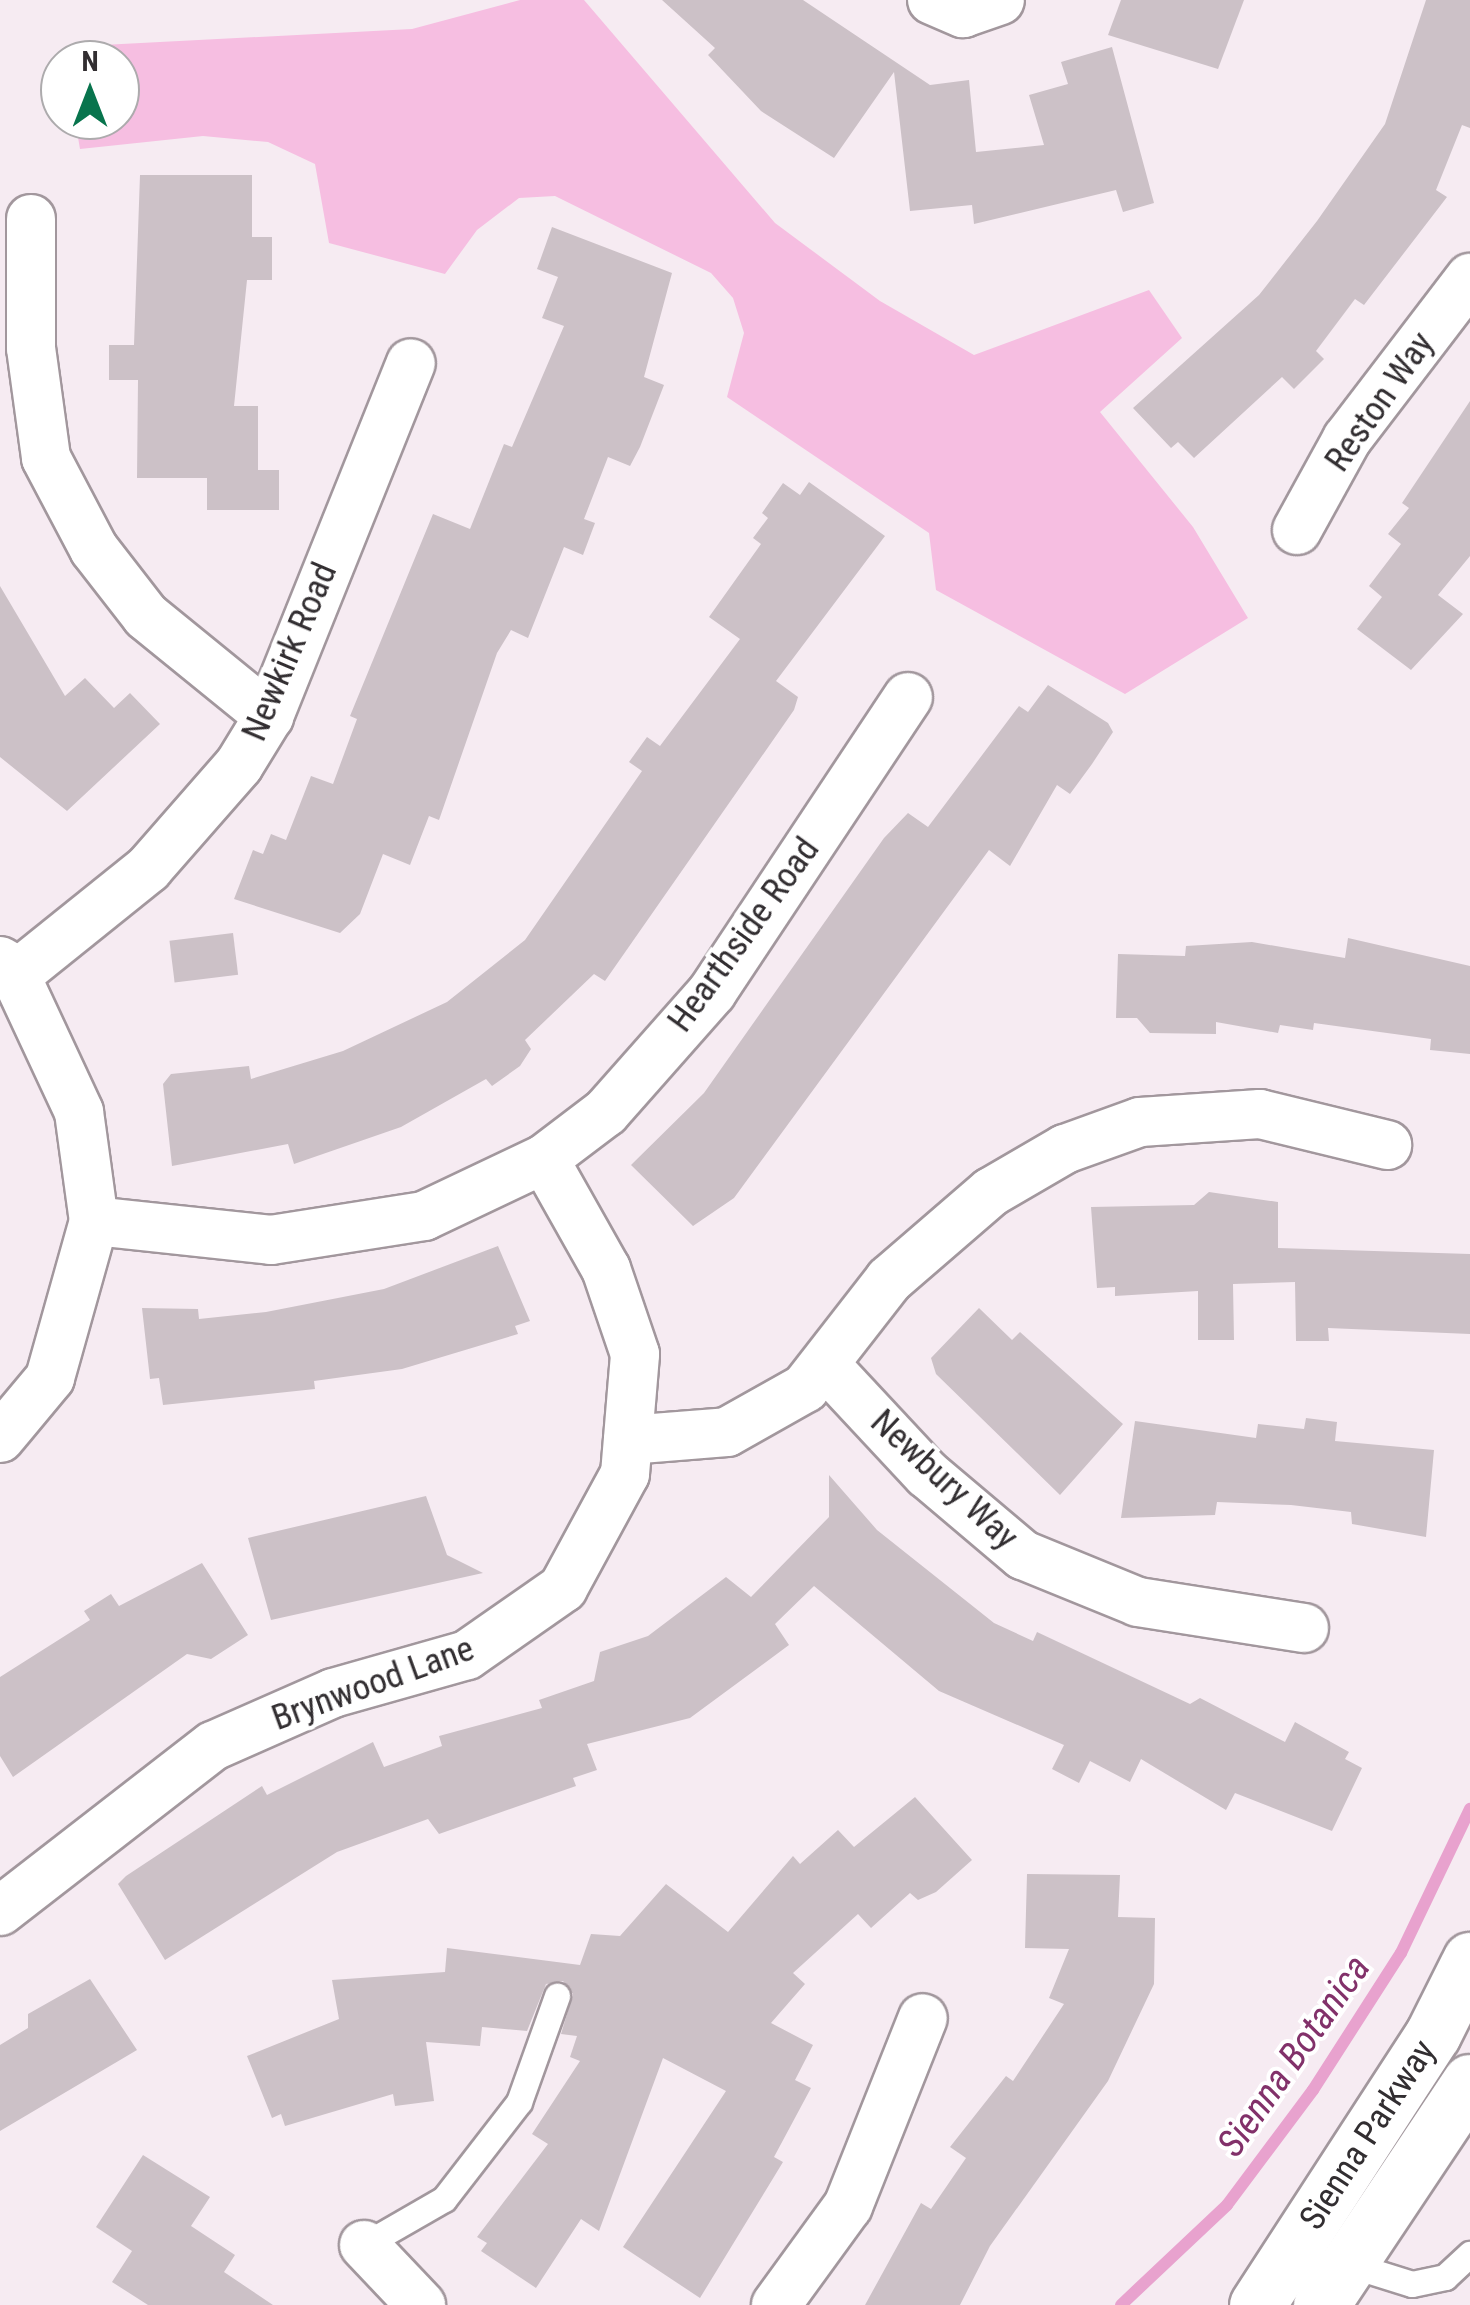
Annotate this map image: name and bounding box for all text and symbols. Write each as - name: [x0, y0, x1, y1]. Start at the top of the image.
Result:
- north arrow: [40, 40, 140, 140]
- text: N: [81, 45, 99, 78]
- street label: Reston Way: [1317, 324, 1443, 480]
- street label: Newkirk Road: [234, 557, 346, 747]
- street label: Hearthside Road: [659, 830, 829, 1040]
- street label: Newbury Way: [862, 1401, 1026, 1559]
- street label: Brynwood Lane: [266, 1628, 480, 1740]
- water label: Sienna Botanica: [1208, 1947, 1380, 2165]
- street label: Sienna Parkway: [1291, 2032, 1445, 2238]

